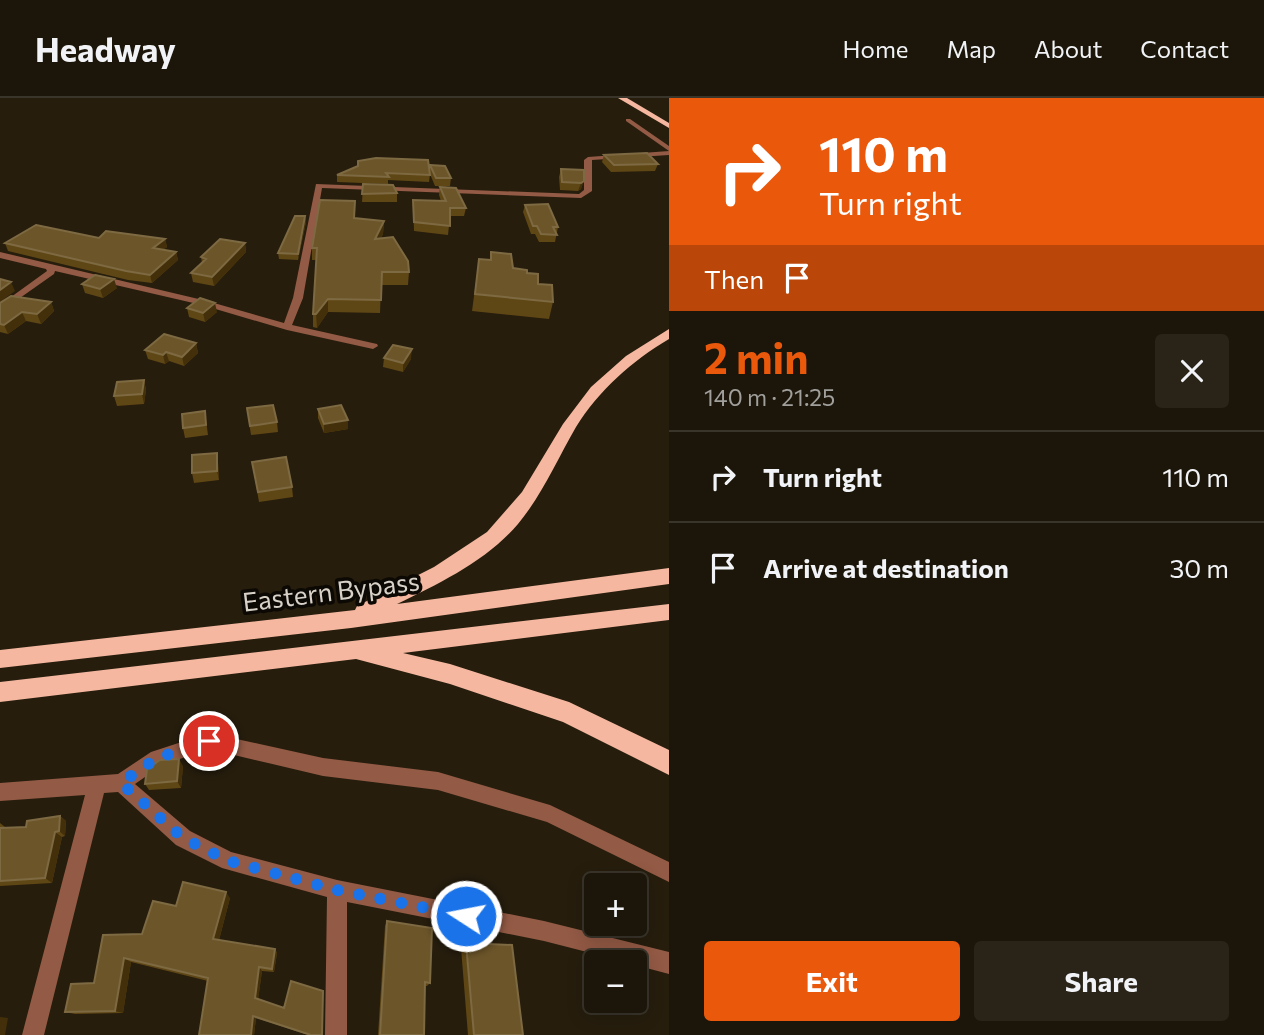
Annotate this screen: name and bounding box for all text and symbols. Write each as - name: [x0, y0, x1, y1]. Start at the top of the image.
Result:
- text: Headway: [35, 28, 176, 69]
- text: Home: [843, 34, 909, 63]
- text: Map: [947, 34, 996, 63]
- text: About: [1034, 34, 1102, 63]
- text: Contact: [1140, 34, 1229, 63]
- text: 110 m: [819, 122, 948, 182]
- icon: right: [704, 126, 795, 217]
- text: Turn right: [819, 182, 962, 222]
- icon: arrive: [778, 259, 816, 297]
- text: Then: [704, 263, 764, 294]
- text: 2 min: [704, 331, 809, 383]
- button: close: [1155, 334, 1229, 408]
- text: 140 m · 21:25: [704, 383, 835, 411]
- icon: right: [704, 458, 742, 496]
- text: Turn right: [763, 461, 882, 492]
- text: 110 m: [1162, 461, 1229, 492]
- icon: arrive: [704, 549, 742, 587]
- text: Arrive at destination: [763, 552, 1009, 583]
- text: 30 m: [1170, 552, 1229, 583]
- street label: Eastern Bypass: [241, 564, 421, 617]
- pin: [179, 711, 239, 771]
- icon: arrive: [190, 722, 228, 760]
- map controls: [584, 873, 647, 1013]
- button: +: [584, 873, 647, 936]
- position arrow: [429, 879, 503, 953]
- button: Exit: [704, 941, 960, 1021]
- button: Share: [974, 941, 1229, 1021]
- button: −: [584, 950, 647, 1013]

